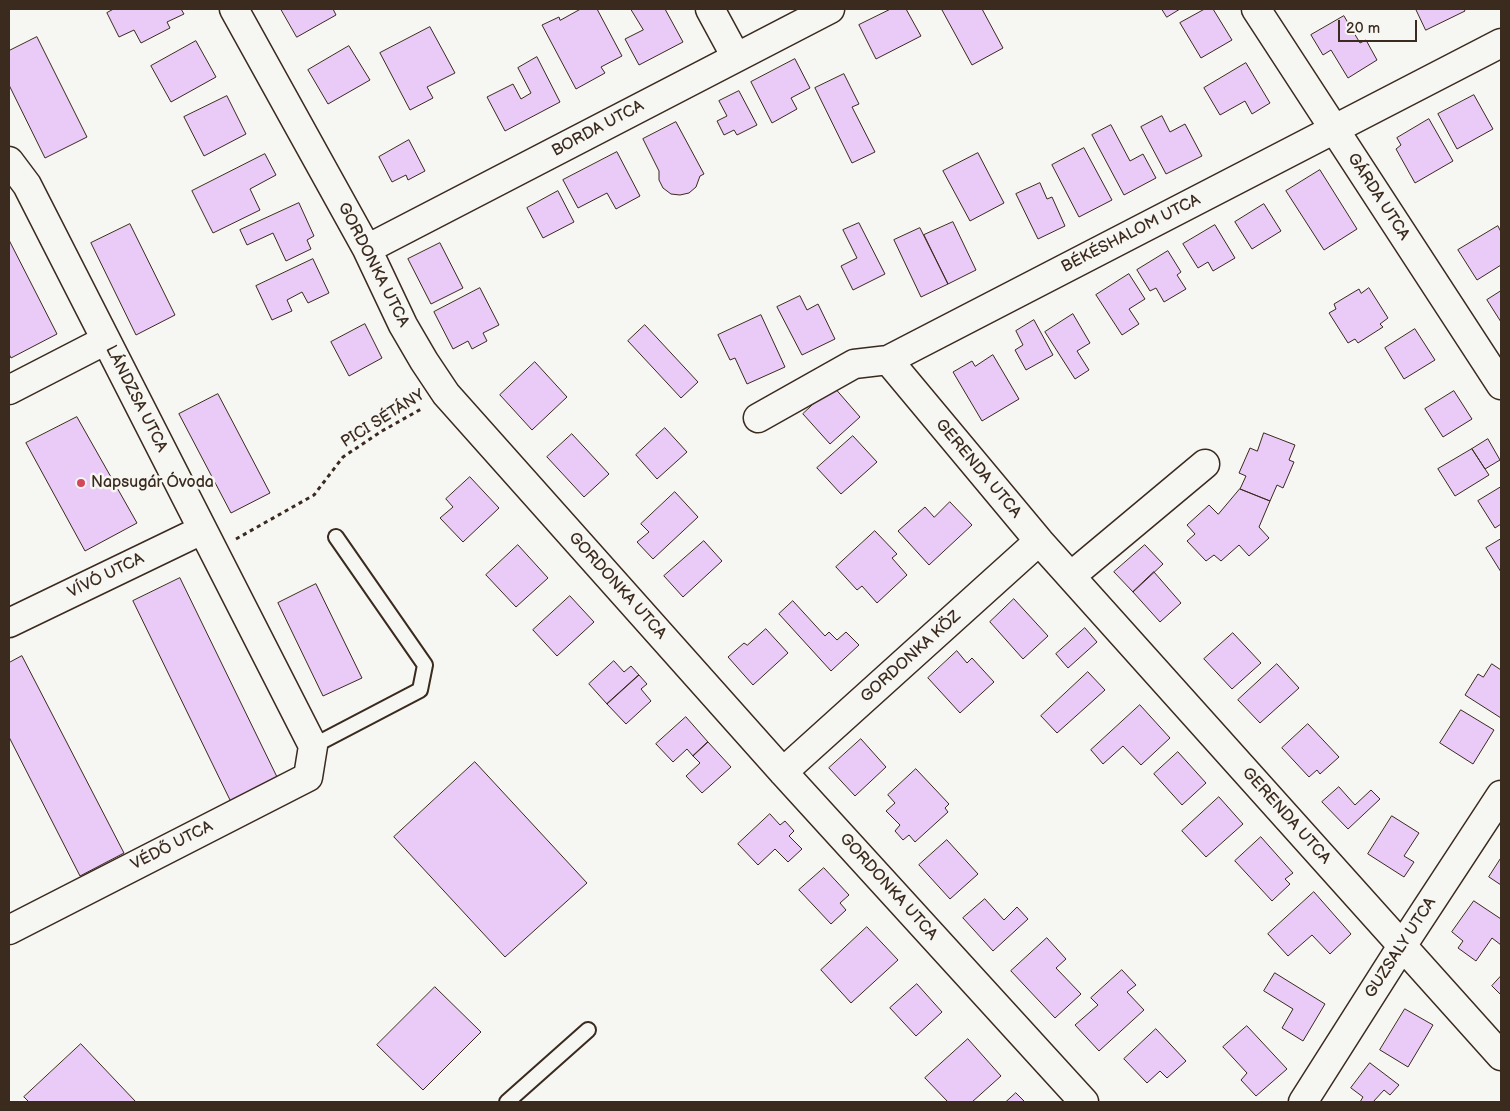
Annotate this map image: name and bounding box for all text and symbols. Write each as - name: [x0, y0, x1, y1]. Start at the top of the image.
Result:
- scale bar: [1340, 10, 1419, 42]
- text: 20 m: [1346, 19, 1380, 38]
- street label: BORDA UTCA: [549, 97, 647, 161]
- street label: GÁRDA UTCA: [1343, 150, 1413, 244]
- street label: BÉKÉSHALOM UTCA: [1058, 191, 1204, 277]
- street label: GORDONKA UTCA: [333, 200, 413, 330]
- street label: LÁNDZSA UTCA: [101, 342, 171, 456]
- street label: PICI SÉTÁNY: [338, 386, 428, 452]
- street label: GERENDA UTCA: [931, 416, 1025, 522]
- place label: Napsugár Óvoda: [91, 473, 214, 493]
- marker: Napsugár Óvoda: [75, 477, 87, 489]
- street label: GORDONKA UTCA: [564, 529, 670, 643]
- street label: VÍVÓ UTCA: [65, 549, 147, 603]
- street label: GORDONKA KÖZ: [857, 607, 965, 707]
- street label: GERENDA UTCA: [1238, 764, 1334, 868]
- street label: VÉDŐ UTCA: [128, 817, 216, 875]
- street label: GORDONKA UTCA: [835, 830, 941, 944]
- street label: GUZSALY UTCA: [1361, 894, 1441, 1002]

